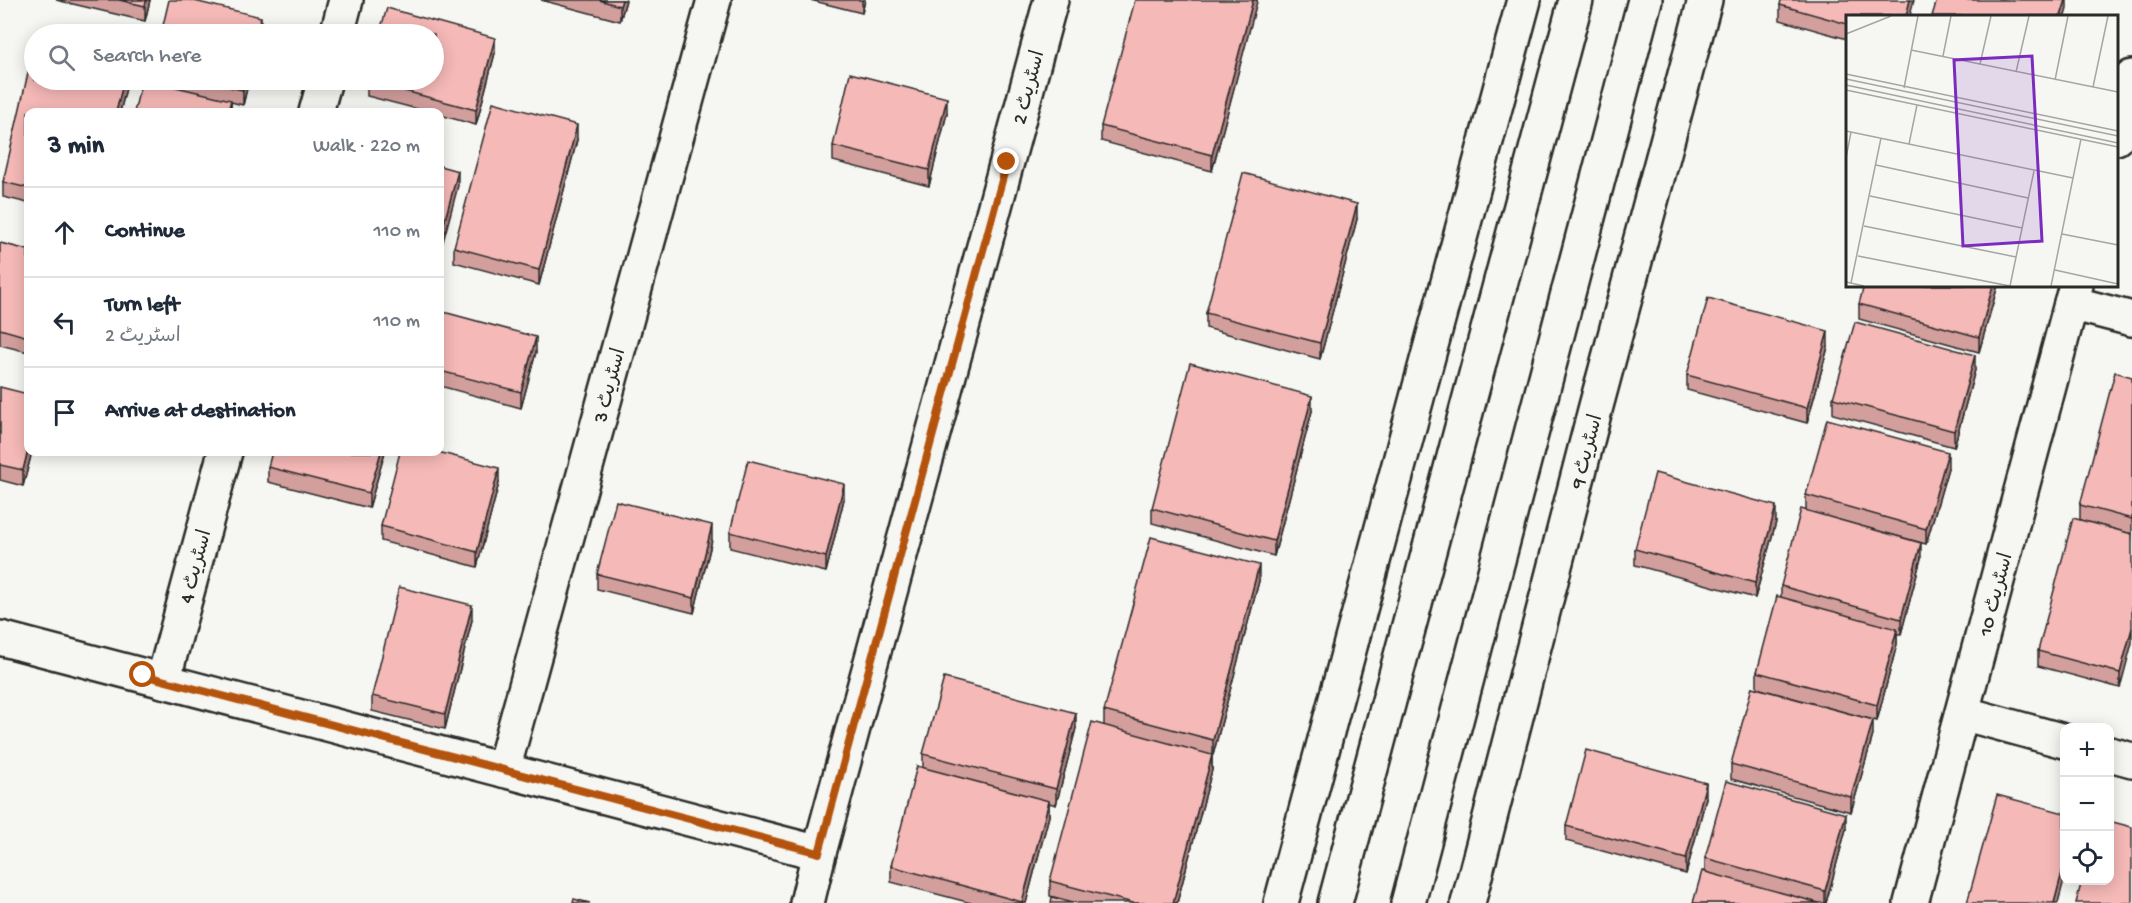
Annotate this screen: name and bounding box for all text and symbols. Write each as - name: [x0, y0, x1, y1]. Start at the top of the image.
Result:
- inset map: [1846, 15, 2117, 286]
- search box: [24, 24, 444, 90]
- icon: search: [45, 41, 78, 74]
- text: Search here: [93, 44, 201, 70]
- street label: اسٹریٹ 2: [1009, 48, 1051, 127]
- text: 3 min: [48, 132, 104, 163]
- text: Walk · 220 m: [313, 136, 420, 159]
- route end: [993, 148, 1019, 174]
- icon: ahead: [48, 216, 81, 249]
- text: Continue: [105, 219, 185, 245]
- text: 110 m: [374, 221, 420, 244]
- text: Turn left: [105, 293, 179, 319]
- icon: left: [48, 306, 81, 339]
- text: 110 m: [374, 311, 420, 334]
- text: اسٹریٹ 2: [105, 326, 181, 349]
- street label: اسٹریٹ 3: [589, 346, 632, 427]
- icon: arrive: [48, 396, 81, 429]
- text: Arrive at destination: [105, 399, 295, 425]
- street label: اسٹریٹ 9: [1566, 412, 1609, 492]
- street label: اسٹریٹ 4: [176, 527, 218, 606]
- street label: اسٹریٹ 10: [1974, 551, 2020, 640]
- route start: [129, 661, 155, 687]
- map controls: [2060, 723, 2114, 885]
- button: +: [2060, 723, 2114, 777]
- button: −: [2060, 777, 2114, 831]
- button: locate: [2060, 831, 2114, 885]

